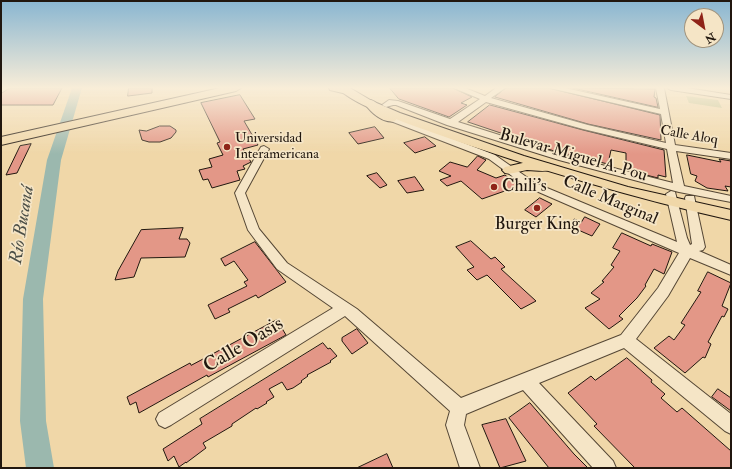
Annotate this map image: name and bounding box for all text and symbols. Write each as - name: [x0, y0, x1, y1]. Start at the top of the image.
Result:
- north arrow: [684, 8, 724, 48]
- text: N: [702, 30, 718, 46]
- street label: Calle Aloq: [659, 123, 719, 149]
- street label: Bulevar Miguel A. Pou: [497, 125, 649, 187]
- place label: Universidad Interamericana: [235, 131, 319, 164]
- marker: Universidad Interamericana: [222, 142, 232, 152]
- street label: Calle Marginal: [559, 172, 661, 230]
- place label: Chili's: [502, 177, 547, 197]
- marker: Chili's: [489, 182, 499, 192]
- water label: Río Bucaná: [6, 184, 40, 266]
- marker: Burger King: [532, 203, 542, 213]
- place label: Burger King: [494, 215, 580, 235]
- street label: Calle Oasis: [200, 313, 288, 379]

